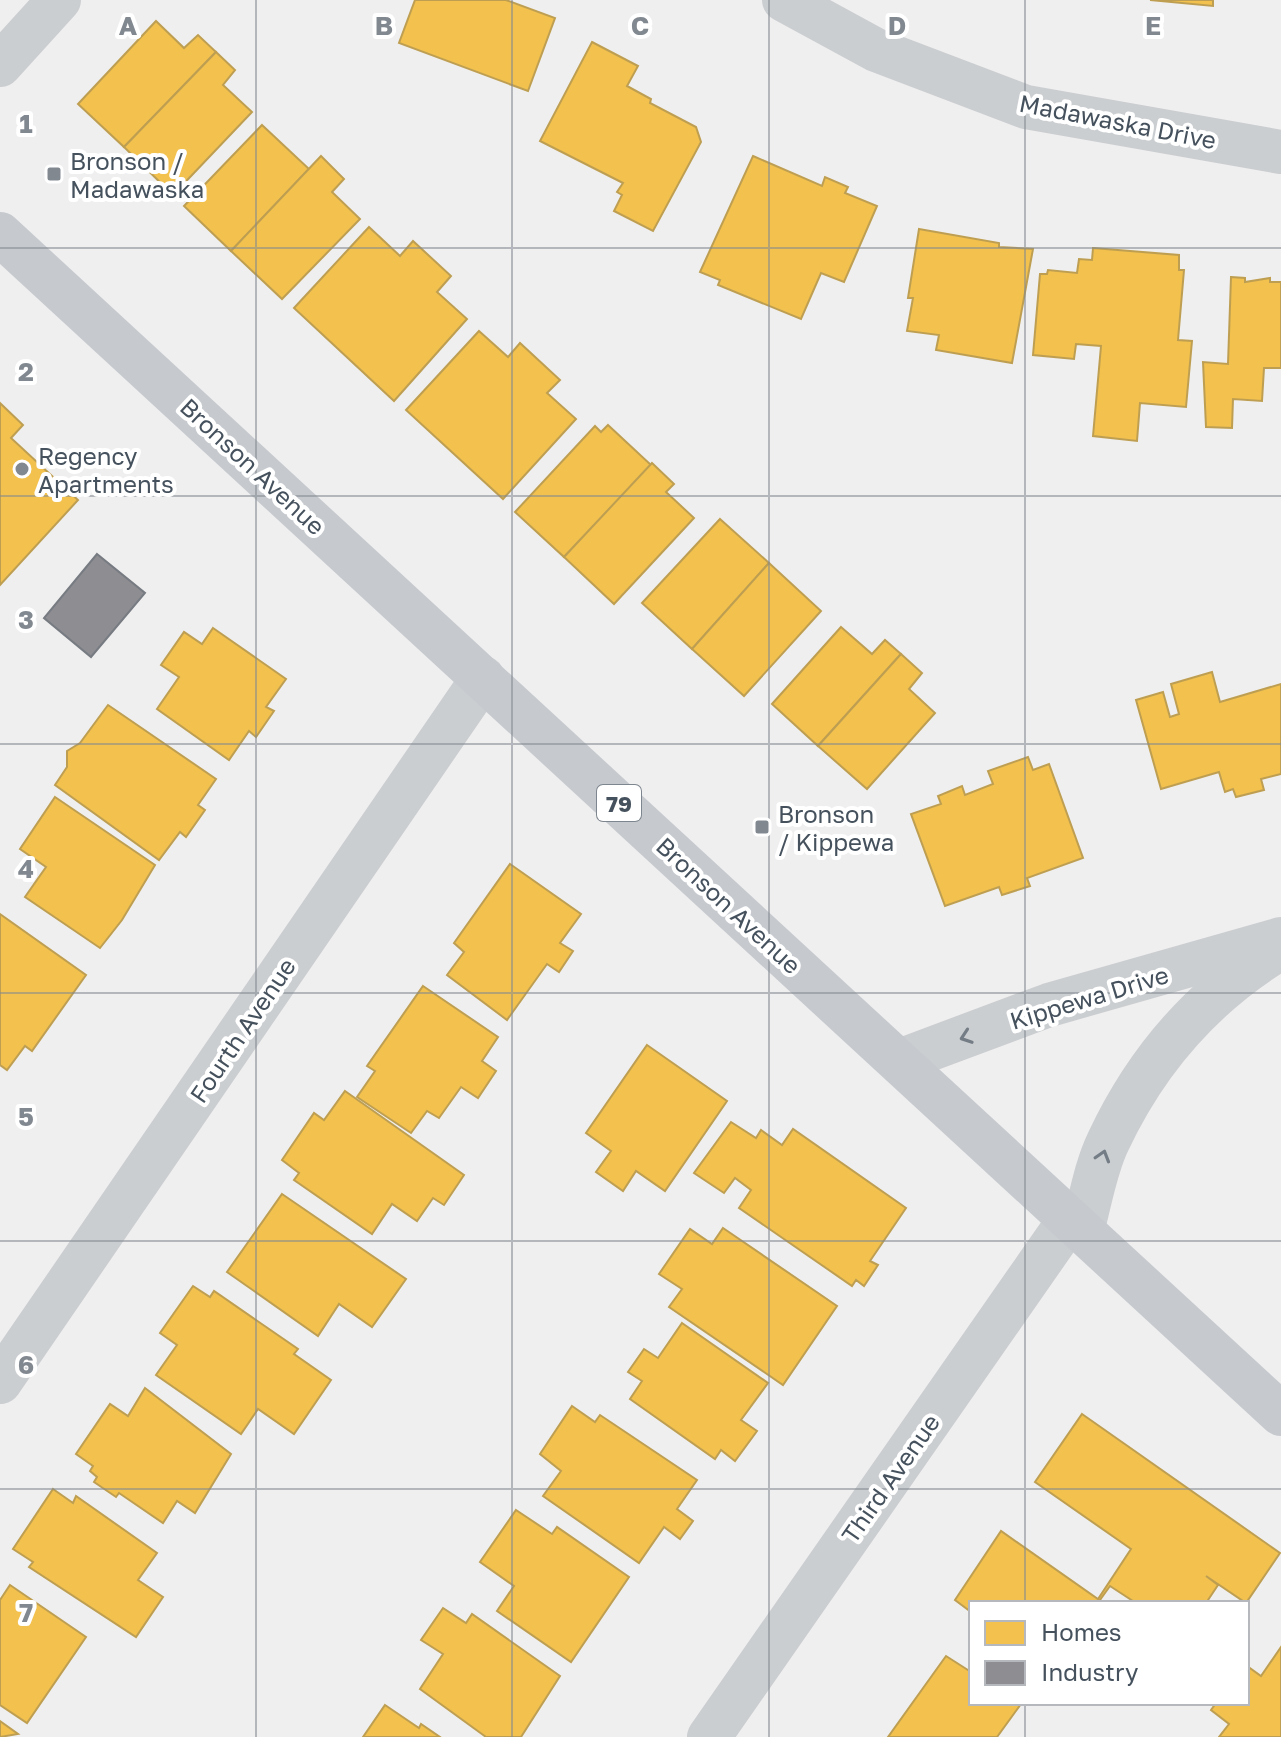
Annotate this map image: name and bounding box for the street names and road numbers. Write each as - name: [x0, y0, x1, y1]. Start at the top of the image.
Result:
- street label: Madawaska Drive: [1017, 88, 1219, 154]
- street label: Bronson Avenue: [175, 392, 331, 540]
- road number: 79: [597, 785, 641, 821]
- street label: Bronson Avenue: [651, 831, 807, 979]
- street label: Fourth Avenue: [183, 952, 301, 1108]
- street label: Kippewa Drive: [1006, 959, 1172, 1035]
- street label: Third Avenue: [835, 1408, 945, 1548]

